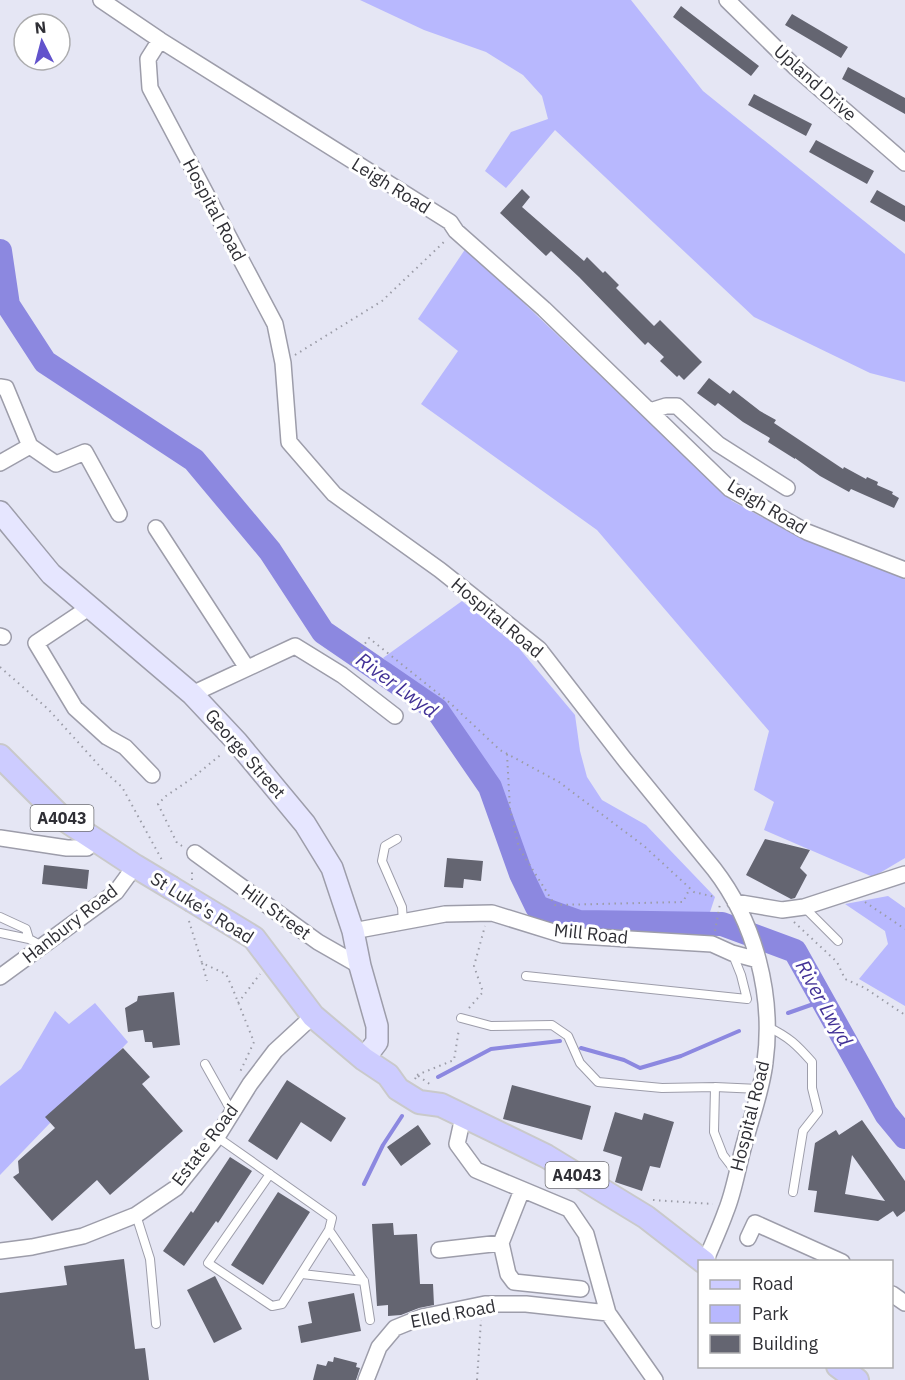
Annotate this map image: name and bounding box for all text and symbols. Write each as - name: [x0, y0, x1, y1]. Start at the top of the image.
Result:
- north arrow: [12, 12, 72, 72]
- text: N: [34, 17, 47, 38]
- street label: Upland Drive: [769, 39, 862, 126]
- street label: Leigh Road: [348, 152, 435, 219]
- street label: Hospital Road: [178, 154, 251, 265]
- street label: Leigh Road: [723, 474, 811, 539]
- street label: Hospital Road: [447, 573, 548, 663]
- water label: River Lwyd: [351, 646, 444, 724]
- street label: George Street: [200, 704, 291, 803]
- road number: A4043: [31, 805, 94, 831]
- street label: St Luke's Road: [146, 867, 258, 948]
- street label: Hanbury Road: [17, 879, 122, 968]
- street label: Hill Street: [237, 879, 316, 945]
- street label: Mill Road: [553, 918, 629, 949]
- water label: River Lwyd: [790, 955, 859, 1051]
- street label: Hospital Road: [725, 1058, 774, 1173]
- street label: Estate Road: [166, 1099, 243, 1190]
- road number: A4043: [546, 1162, 608, 1188]
- legend: [698, 1260, 893, 1368]
- text: Road: [752, 1272, 793, 1295]
- street label: Elled Road: [408, 1294, 497, 1333]
- text: Park: [752, 1302, 789, 1325]
- text: Building: [752, 1332, 819, 1355]

